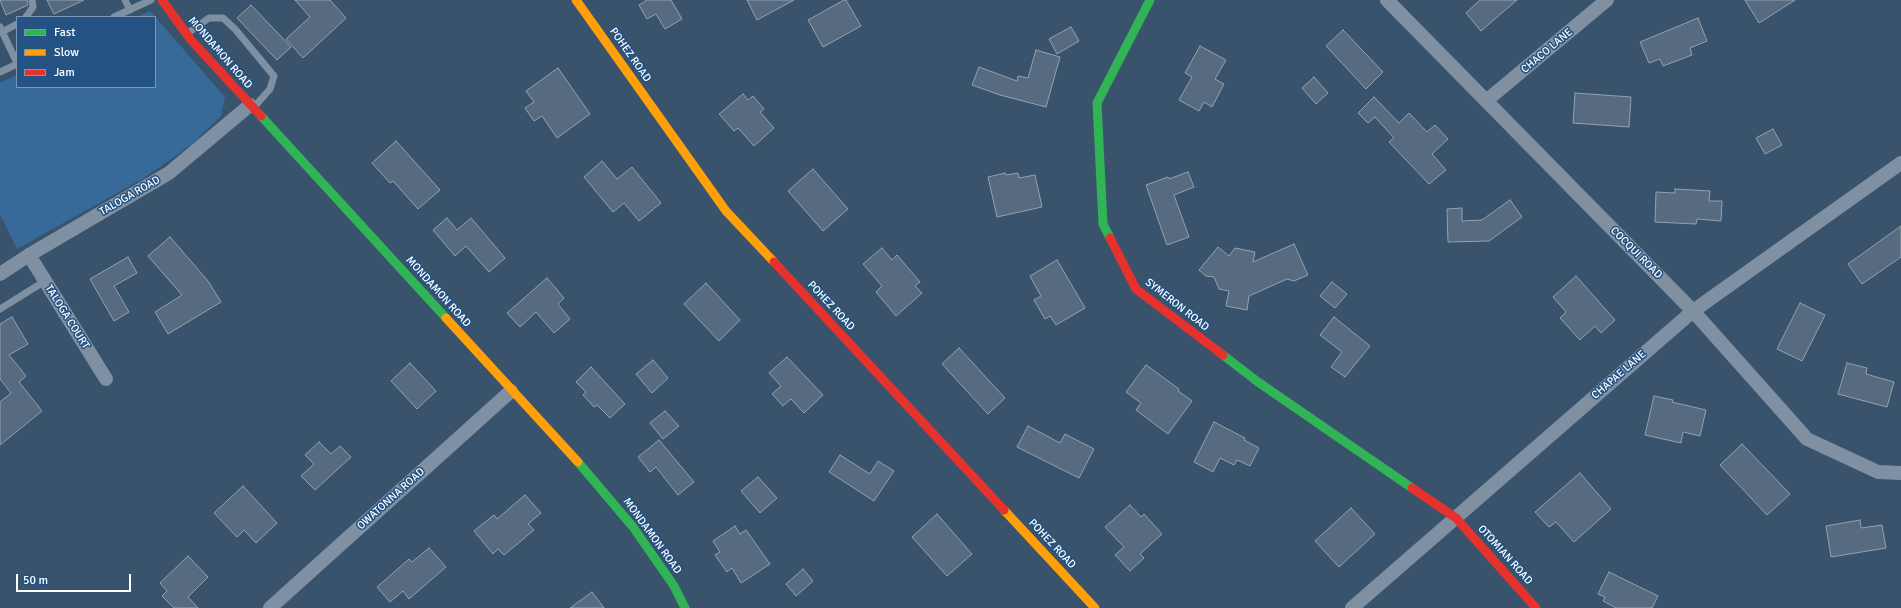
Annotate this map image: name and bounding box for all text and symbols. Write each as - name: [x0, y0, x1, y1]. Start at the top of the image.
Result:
- street label: MONDAMON ROAD: [185, 14, 255, 92]
- legend: [16, 16, 156, 88]
- text: Fast: [54, 25, 75, 40]
- street label: POHEZ ROAD: [606, 25, 654, 85]
- street label: CHACO LANE: [1519, 26, 1575, 76]
- text: Slow: [54, 45, 79, 60]
- text: Jam: [54, 65, 75, 80]
- street label: TALOGA ROAD: [97, 173, 163, 219]
- street label: COCQUI ROAD: [1607, 224, 1665, 282]
- street label: MONDAMON ROAD: [403, 254, 473, 330]
- street label: SYMERON ROAD: [1142, 276, 1212, 334]
- street label: POHEZ ROAD: [805, 278, 857, 334]
- street label: TALOGA COURT: [42, 282, 92, 352]
- street label: CHAPAE LANE: [1589, 348, 1649, 402]
- street label: OWATONNA ROAD: [355, 465, 427, 533]
- street label: MONDAMON ROAD: [620, 495, 684, 577]
- street label: POHEZ ROAD: [1026, 516, 1078, 572]
- street label: OTOMIAN ROAD: [1475, 523, 1535, 587]
- scale bar: [18, 566, 133, 592]
- text: 50 m: [23, 573, 48, 588]

